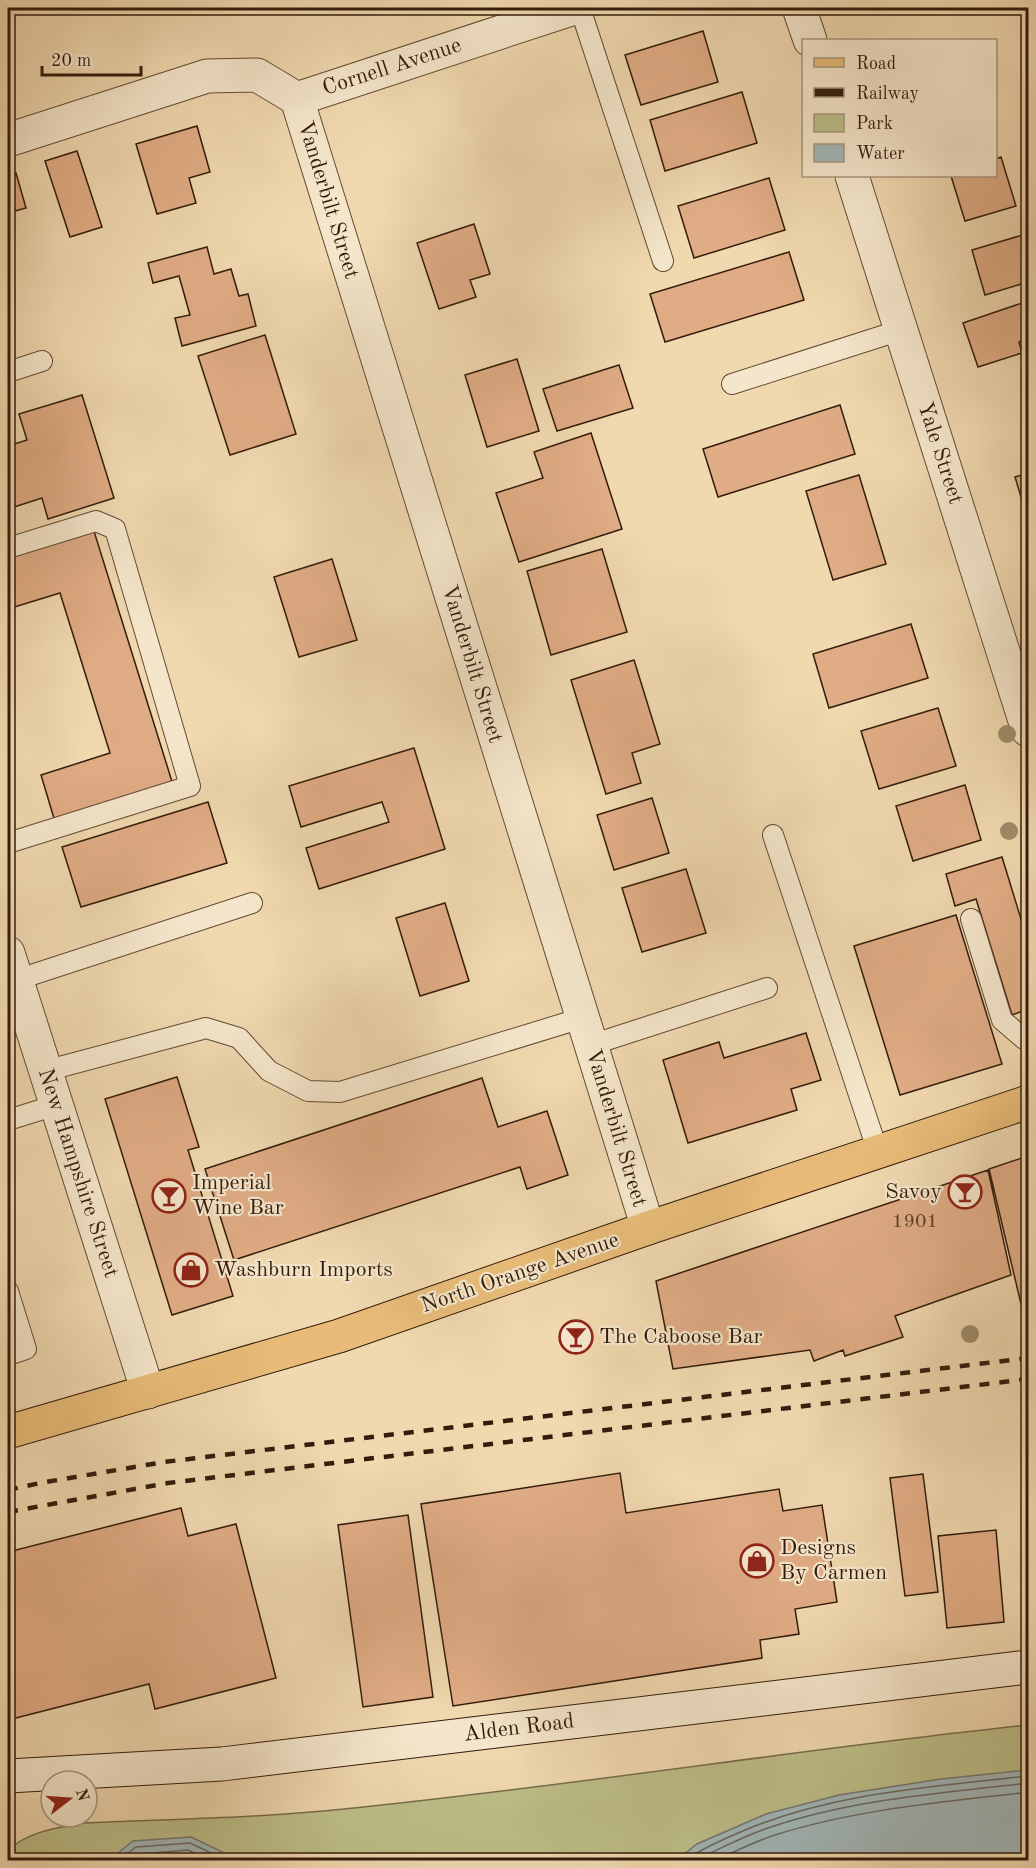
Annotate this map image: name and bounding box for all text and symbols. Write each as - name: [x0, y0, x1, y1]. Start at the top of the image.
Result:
- street label: Cornell Avenue: [320, 34, 464, 100]
- scale bar: [42, 39, 141, 77]
- legend: [802, 39, 997, 177]
- text: 20 m: [51, 52, 91, 70]
- text: Road: [856, 55, 896, 73]
- text: Railway: [856, 85, 919, 103]
- text: Park: [856, 115, 893, 133]
- street label: Vanderbilt Street: [294, 118, 362, 282]
- text: Water: [856, 145, 905, 163]
- street label: Yale Street: [913, 399, 967, 507]
- street label: Vanderbilt Street: [438, 582, 506, 746]
- street label: Vanderbilt Street: [582, 1046, 650, 1210]
- street label: New Hampshire Street: [34, 1066, 122, 1280]
- place label: Imperial Wine Bar: [192, 1172, 284, 1219]
- bar icon: Savoy: [947, 1174, 983, 1210]
- bar icon: Imperial Wine Bar: [151, 1178, 187, 1214]
- place label: Savoy: [885, 1181, 942, 1203]
- house number: 1901: [892, 1212, 938, 1232]
- street label: North Orange Avenue: [418, 1229, 622, 1317]
- shop icon: Washburn Imports: [173, 1252, 209, 1288]
- place label: Washburn Imports: [214, 1259, 393, 1281]
- bar icon: The Caboose Bar: [558, 1319, 594, 1355]
- place label: The Caboose Bar: [599, 1326, 763, 1348]
- place label: Designs By Carmen: [780, 1537, 887, 1584]
- shop icon: Designs By Carmen: [739, 1543, 775, 1579]
- street label: Alden Road: [462, 1710, 576, 1746]
- north arrow: [39, 1769, 99, 1829]
- text: N: [72, 1787, 91, 1804]

